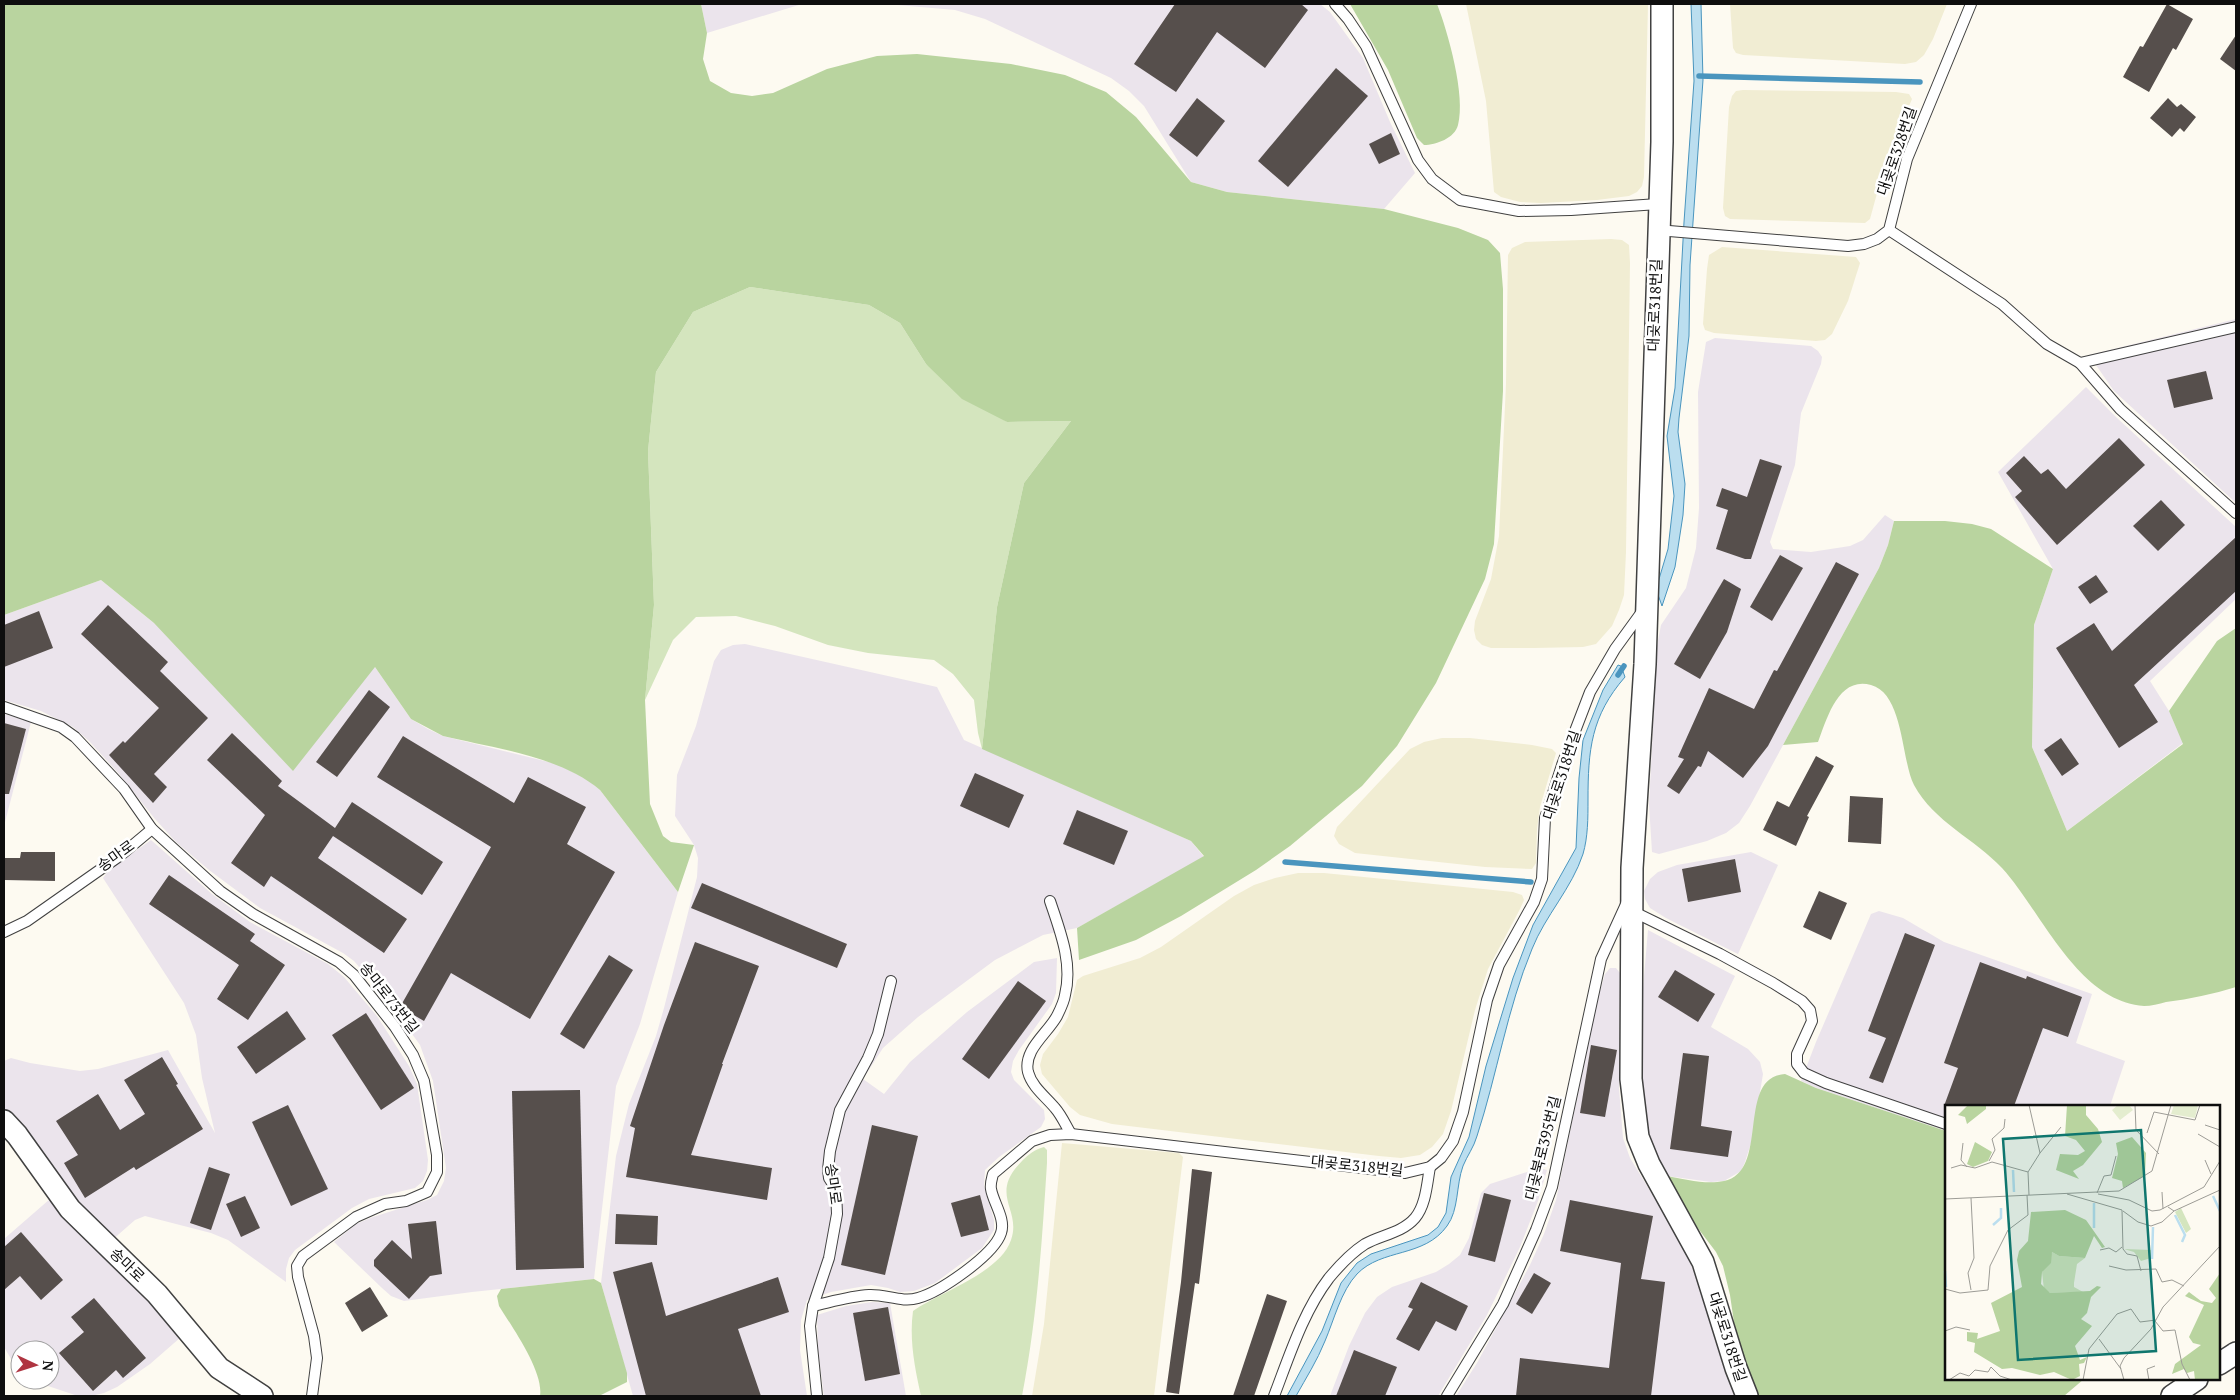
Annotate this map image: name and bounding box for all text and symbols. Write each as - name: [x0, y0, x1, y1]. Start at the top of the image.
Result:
- street label: 대곶로328번길: [1871, 103, 1921, 198]
- street label: 대곶로318번길: [1642, 258, 1666, 352]
- street label: 대곶로318번길: [1537, 727, 1585, 822]
- street label: 송마로: [93, 835, 138, 875]
- street label: 송마로73번길: [356, 958, 424, 1037]
- street label: 대곶북로395번길: [1519, 1094, 1565, 1202]
- inset map: [1945, 1105, 2220, 1380]
- street label: 대곶로318번길: [1310, 1150, 1404, 1180]
- street label: 송마로: [821, 1162, 847, 1206]
- street label: 송마로: [106, 1243, 150, 1286]
- street label: 대곶로318번길: [1704, 1289, 1752, 1384]
- north arrow: [10, 1340, 60, 1390]
- text: N: [39, 1360, 58, 1372]

